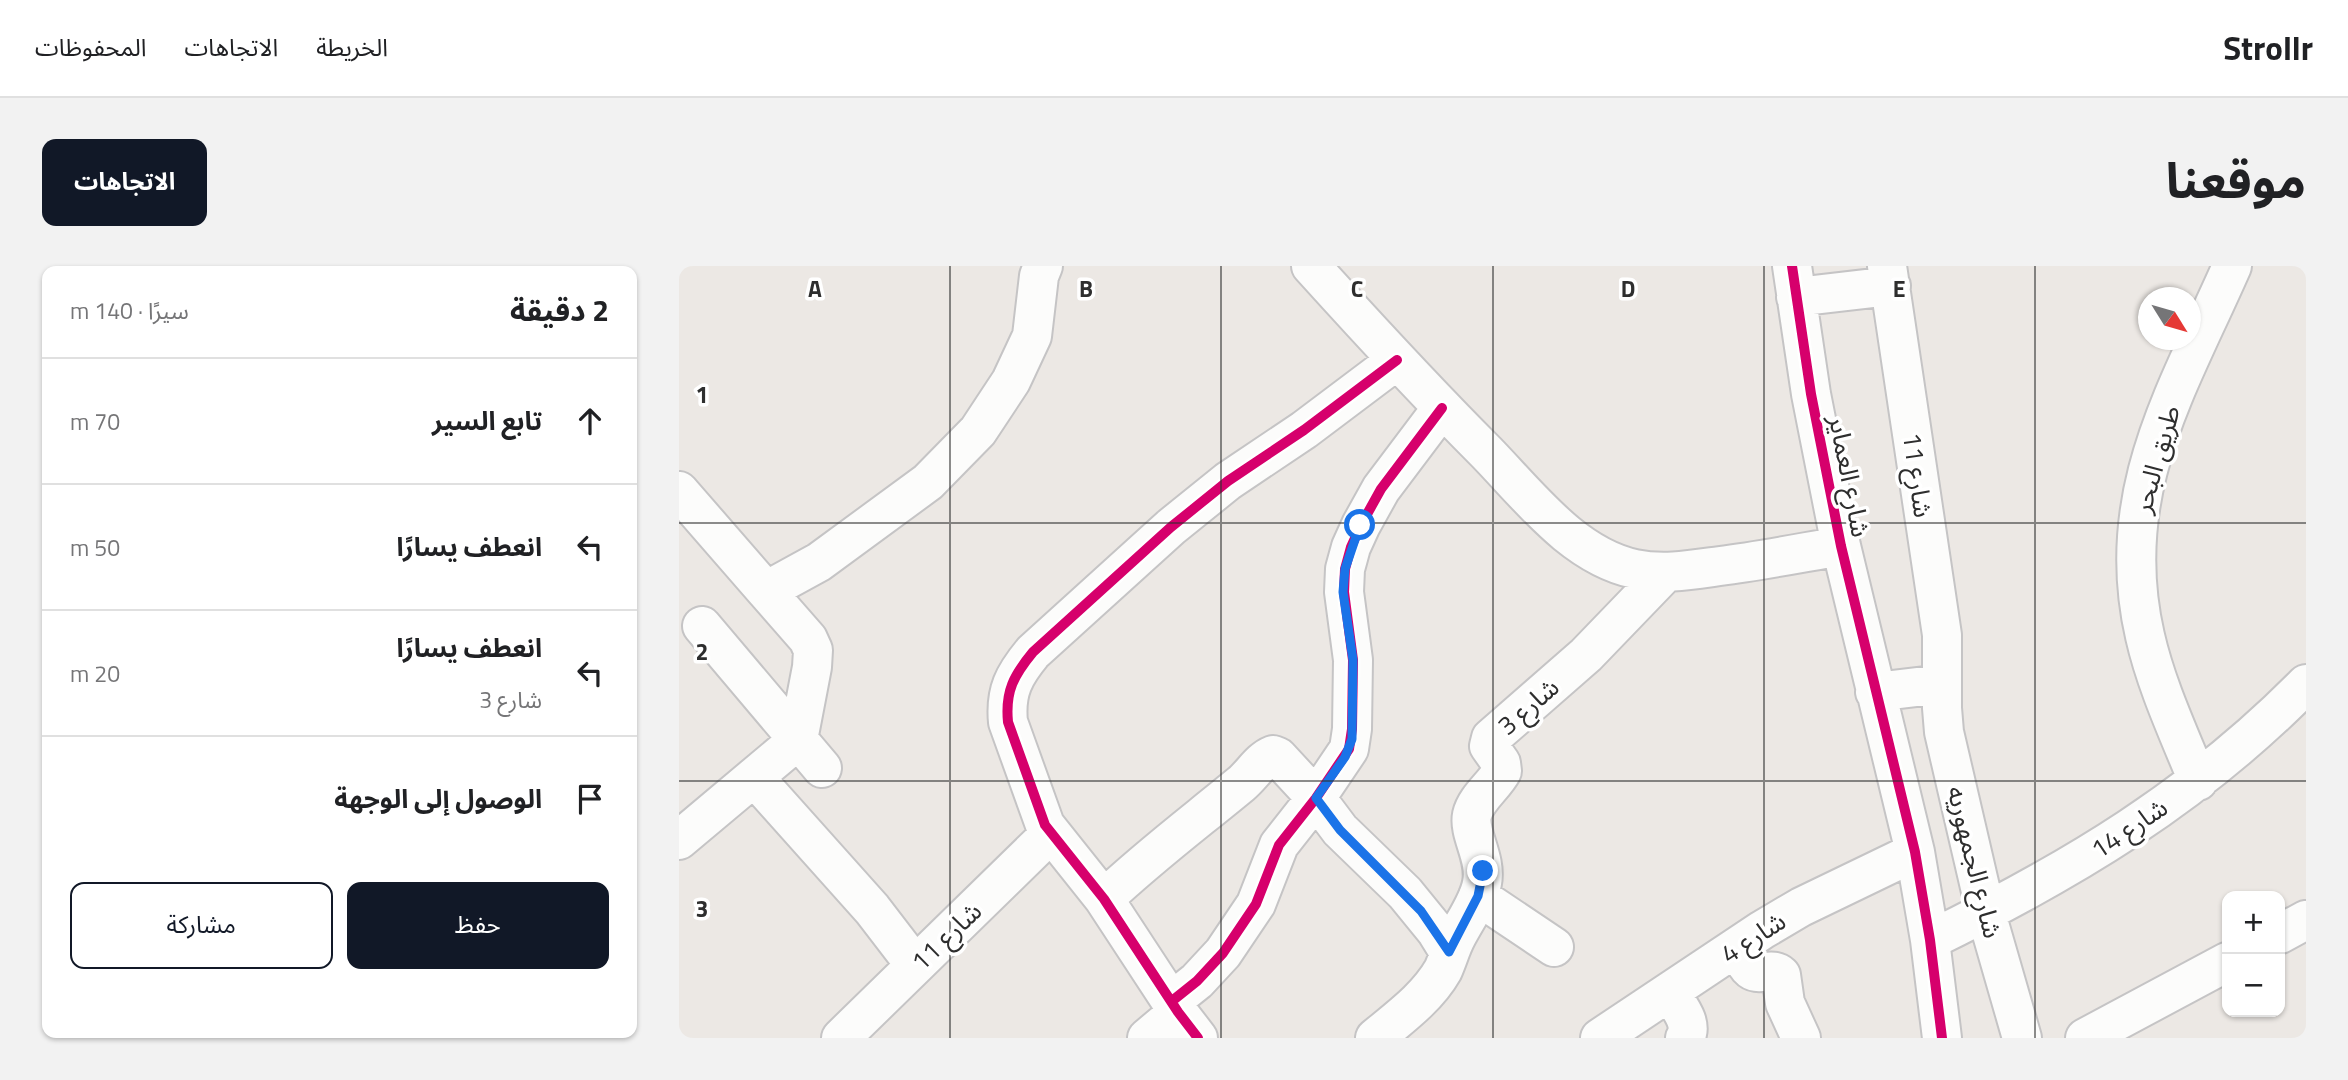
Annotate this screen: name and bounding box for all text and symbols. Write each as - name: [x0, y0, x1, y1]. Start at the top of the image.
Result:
- text: Strollr: [2223, 23, 2313, 73]
- text: المحفوظات: [35, 29, 146, 65]
- text: الاتجاهات: [184, 29, 278, 65]
- text: الخريطة: [316, 29, 388, 65]
- button: الاتجاهات: [42, 139, 207, 226]
- text: موقعنا: [2166, 142, 2306, 217]
- text: A: [808, 271, 822, 306]
- text: B: [1079, 271, 1093, 306]
- text: C: [1351, 271, 1363, 306]
- text: D: [1621, 271, 1635, 306]
- text: E: [1893, 271, 1905, 306]
- text: 2 دقيقة: [510, 287, 609, 333]
- north arrow: [2138, 287, 2201, 350]
- text: سيرًا · 140 m: [70, 293, 189, 328]
- text: 1: [696, 377, 708, 412]
- text: تابع السير: [432, 401, 542, 440]
- street label: طريق البحر: [2122, 401, 2190, 518]
- icon: ahead: [571, 402, 609, 440]
- text: 70 m: [70, 404, 120, 439]
- street label: شارع العماير: [1819, 411, 1881, 540]
- street label: شارع 11: [1893, 430, 1943, 520]
- route start: [1344, 509, 1375, 540]
- text: انعطف يسارًا: [397, 527, 542, 566]
- icon: left: [571, 528, 609, 566]
- text: 50 m: [70, 530, 120, 565]
- text: انعطف يسارًا: [397, 628, 542, 667]
- text: 2: [696, 634, 708, 669]
- icon: left: [571, 654, 609, 692]
- text: 20 m: [70, 656, 120, 691]
- street label: شارع 3: [1488, 668, 1568, 744]
- text: شارع 3: [479, 682, 542, 717]
- text: الوصول إلى الوجهة: [334, 779, 542, 818]
- icon: arrive: [571, 780, 609, 818]
- street label: شارع الجمهوريه: [1937, 782, 2013, 942]
- street label: شارع 14: [2083, 788, 2175, 868]
- route end: [1467, 855, 1498, 886]
- button: مشاركة: [70, 882, 333, 969]
- button: حفظ: [347, 882, 609, 969]
- text: 3: [696, 891, 708, 926]
- map controls: [2222, 891, 2285, 1017]
- button: +: [2222, 891, 2285, 954]
- street label: شارع 11: [902, 892, 990, 980]
- street label: شارع 4: [1713, 901, 1793, 973]
- button: −: [2222, 954, 2285, 1017]

